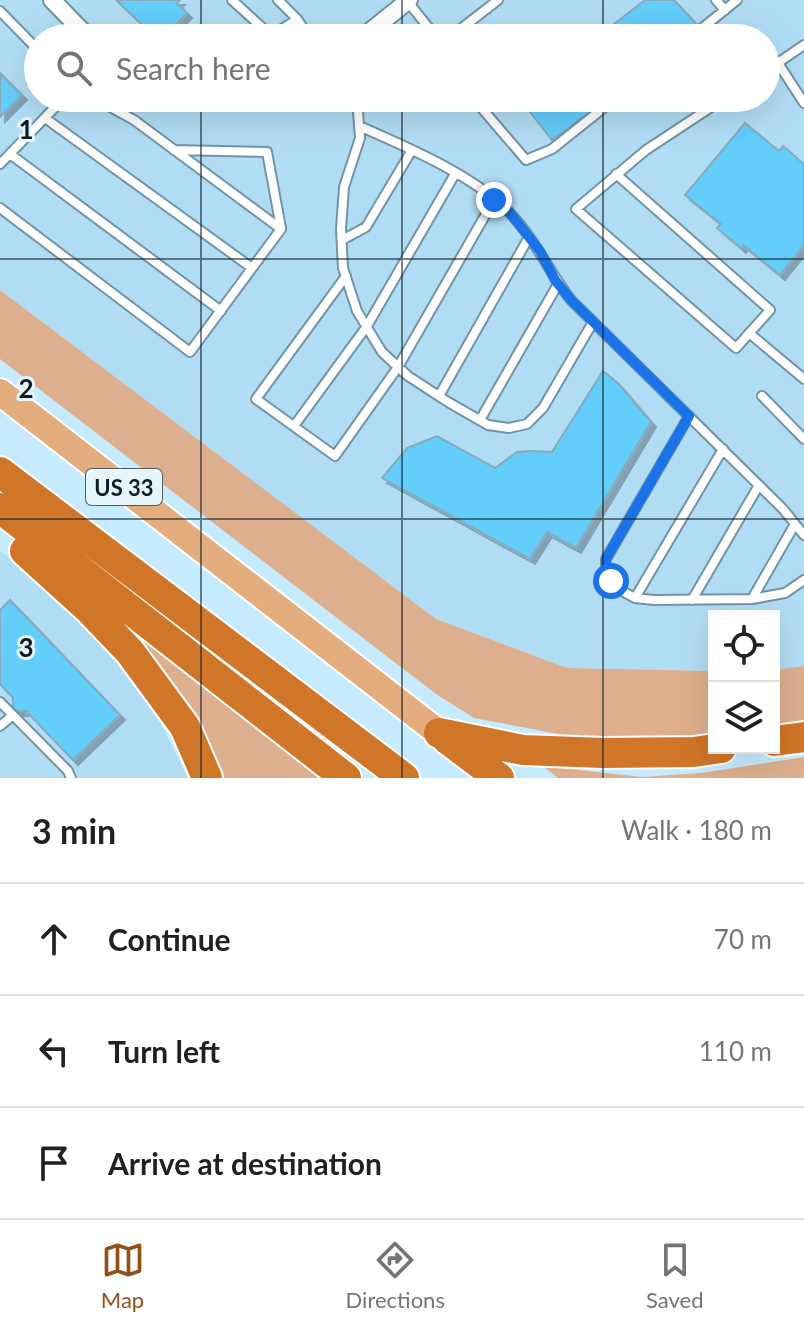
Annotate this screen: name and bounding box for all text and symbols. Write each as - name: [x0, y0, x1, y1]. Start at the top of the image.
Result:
- search box: [24, 24, 780, 112]
- icon: search: [52, 46, 96, 90]
- text: Search here: [116, 50, 271, 86]
- text: 1: [18, 113, 34, 145]
- route end: [476, 182, 512, 218]
- text: 2: [18, 372, 34, 404]
- road number: US 33: [86, 469, 162, 505]
- route start: [593, 563, 629, 599]
- map controls: [708, 610, 780, 754]
- button: locate: [708, 610, 780, 682]
- text: 3: [18, 631, 34, 663]
- button: layers: [708, 682, 780, 754]
- text: 3 min: [32, 810, 116, 851]
- text: Walk · 180 m: [621, 814, 772, 846]
- icon: ahead: [32, 917, 76, 961]
- text: Continue: [108, 921, 231, 957]
- text: 70 m: [714, 923, 772, 955]
- icon: left: [32, 1029, 76, 1073]
- text: Turn left: [108, 1033, 220, 1069]
- text: 110 m: [699, 1035, 772, 1067]
- icon: arrive: [32, 1141, 76, 1185]
- text: Arrive at destination: [108, 1145, 382, 1181]
- tab: Map: [101, 1238, 145, 1313]
- tab: Directions: [346, 1238, 445, 1313]
- tab: Saved: [646, 1238, 703, 1313]

